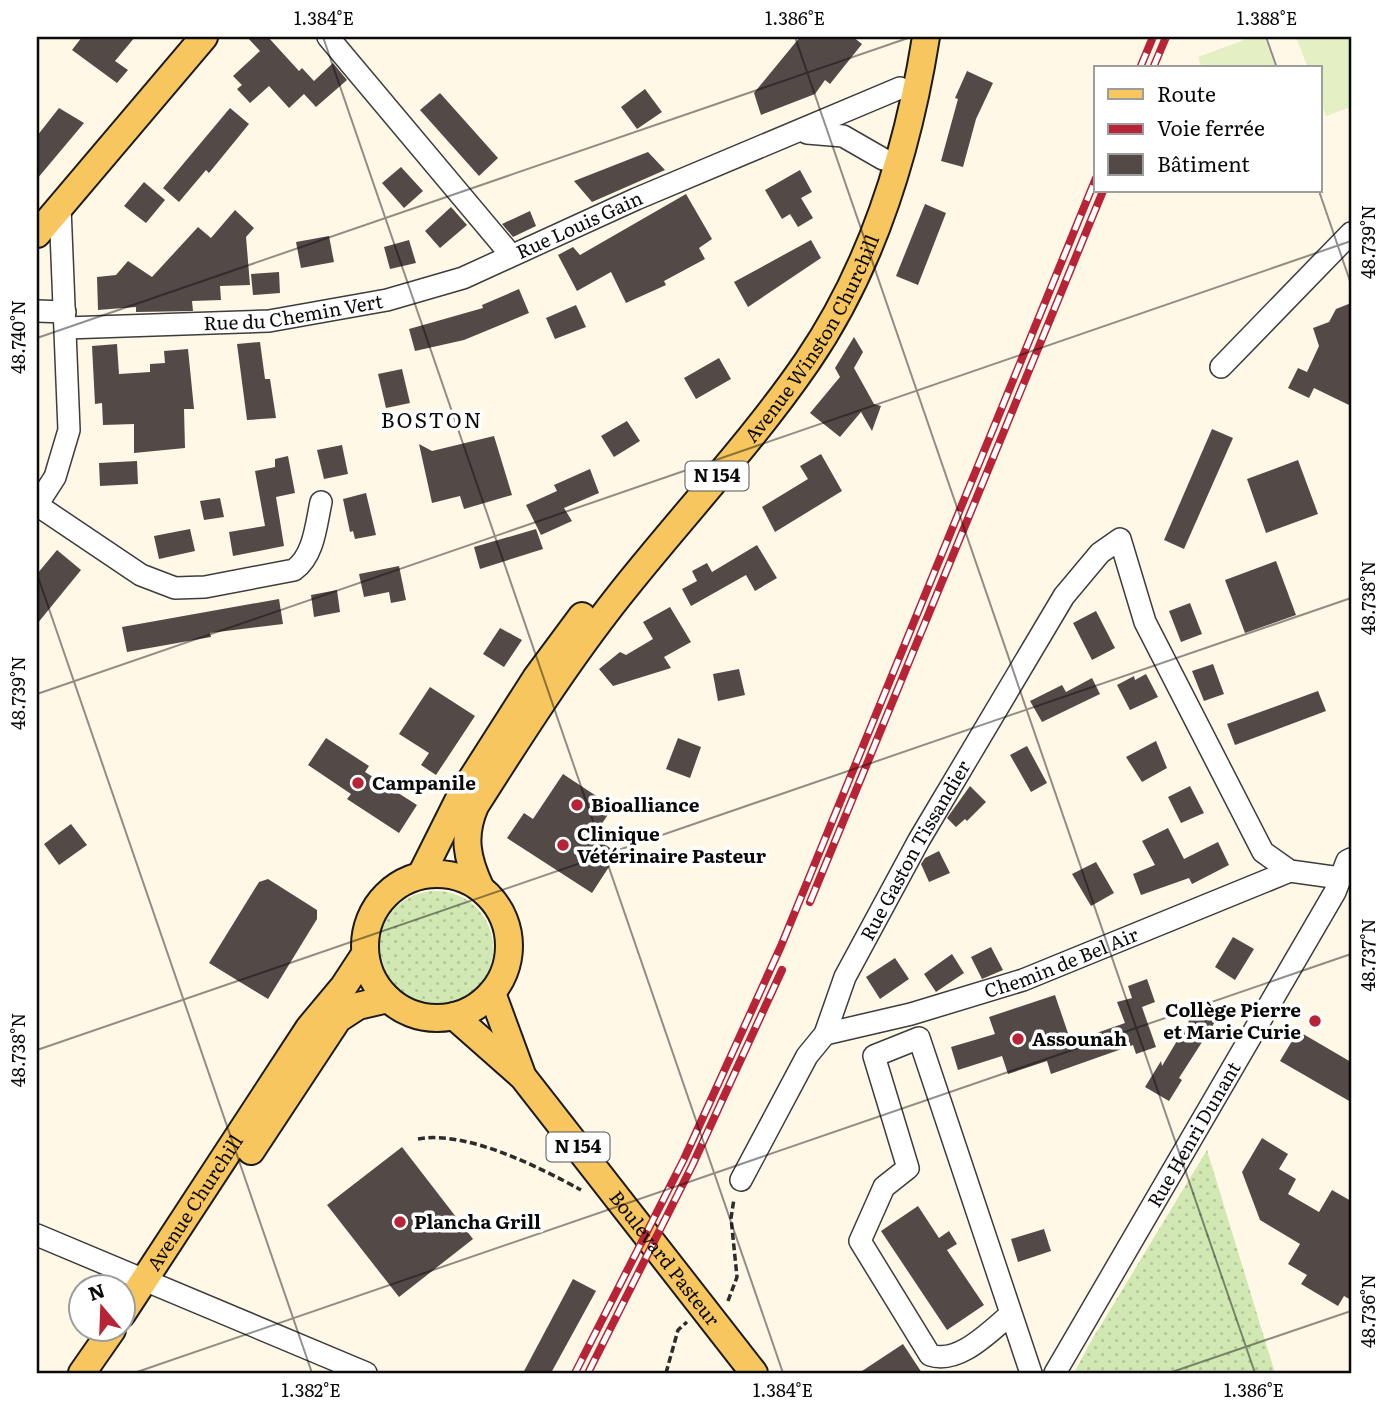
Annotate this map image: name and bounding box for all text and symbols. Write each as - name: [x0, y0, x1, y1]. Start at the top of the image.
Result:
- text: 1.384°E: [294, 4, 354, 31]
- text: 1.386°E: [765, 4, 825, 31]
- text: 1.388°E: [1237, 4, 1297, 31]
- legend: [1094, 66, 1322, 192]
- text: Route: [1157, 77, 1216, 108]
- text: Voie ferrée: [1157, 111, 1265, 142]
- text: Bâtiment: [1157, 147, 1250, 178]
- street label: Rue Louis Gain: [511, 183, 647, 265]
- text: 48.739°N: [1354, 205, 1381, 279]
- street label: Avenue Winston Churchill: [737, 230, 885, 448]
- street label: Rue du Chemin Vert: [203, 286, 385, 336]
- text: 48.740°N: [4, 300, 31, 374]
- district label: BOSTON: [381, 403, 483, 434]
- road number: N 154: [686, 462, 748, 490]
- text: 48.738°N: [1354, 561, 1381, 635]
- text: 48.739°N: [4, 656, 31, 730]
- street label: Rue Gaston Tissandier: [852, 755, 976, 945]
- place label: Campanile: [372, 768, 476, 796]
- marker: Campanile: [350, 775, 366, 791]
- place label: Bioalliance: [591, 790, 700, 818]
- marker: Bioalliance: [569, 797, 585, 813]
- place label: Clinique Vétérinaire Pasteur: [577, 819, 767, 869]
- marker: Clinique Vétérinaire Pasteur: [555, 837, 571, 853]
- text: 48.737°N: [1354, 919, 1381, 992]
- street label: Chemin de Bel Air: [980, 920, 1142, 1004]
- place label: Collège Pierre et Marie Curie: [1163, 995, 1301, 1045]
- text: 48.738°N: [4, 1013, 31, 1087]
- marker: Collège Pierre et Marie Curie: [1307, 1013, 1323, 1029]
- place label: Assounah: [1032, 1024, 1127, 1052]
- marker: Assounah: [1010, 1031, 1026, 1047]
- street label: Rue Henri Dunant: [1139, 1056, 1247, 1212]
- street label: Avenue Churchill: [139, 1129, 249, 1276]
- road number: N 154: [546, 1132, 610, 1162]
- street label: Boulevard Pasteur: [603, 1184, 727, 1331]
- place label: Plancha Grill: [414, 1207, 541, 1235]
- marker: Plancha Grill: [392, 1214, 408, 1230]
- north arrow: [66, 1274, 136, 1344]
- text: 48.736°N: [1354, 1274, 1381, 1348]
- text: N: [84, 1275, 108, 1307]
- text: 1.382°E: [281, 1376, 341, 1403]
- text: 1.384°E: [753, 1376, 813, 1403]
- text: 1.386°E: [1224, 1376, 1284, 1403]

